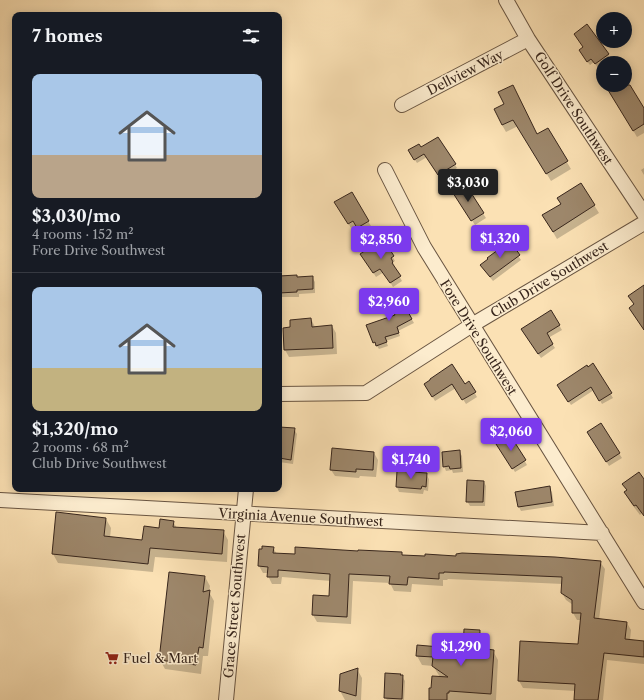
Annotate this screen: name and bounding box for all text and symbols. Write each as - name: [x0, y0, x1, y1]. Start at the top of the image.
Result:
- map controls: [596, 12, 632, 92]
- button: +: [596, 12, 632, 48]
- icon: filters: [240, 25, 262, 47]
- text: 7 homes: [32, 26, 103, 46]
- street label: Dellview Way: [424, 46, 507, 98]
- street label: Golf Drive Southwest: [531, 48, 617, 168]
- button: −: [596, 56, 632, 92]
- icon: home: [111, 100, 183, 172]
- pin: $3,030: [435, 169, 501, 203]
- text: $3,030: [447, 174, 489, 190]
- text: $3,030/mo: [32, 206, 121, 226]
- pin: $1,320: [467, 225, 533, 259]
- text: 4 rooms · 152 m²: [32, 226, 133, 242]
- pin: $2,850: [348, 226, 414, 260]
- text: $1,320: [480, 230, 520, 246]
- text: $2,850: [360, 231, 402, 247]
- street label: Club Drive Southwest: [487, 237, 611, 320]
- text: Fore Drive Southwest: [32, 242, 165, 258]
- street label: Fore Drive Southwest: [437, 276, 521, 398]
- pin: $2,960: [356, 288, 422, 322]
- text: $2,960: [368, 293, 410, 309]
- icon: home: [111, 313, 183, 385]
- pin: $2,060: [478, 418, 544, 452]
- text: $1,320/mo: [32, 419, 118, 439]
- text: $2,060: [490, 423, 532, 439]
- text: 2 rooms · 68 m²: [32, 439, 129, 455]
- pin: $1,740: [378, 446, 444, 480]
- text: $1,740: [392, 451, 430, 467]
- text: Club Drive Southwest: [32, 455, 166, 471]
- street label: Virginia Avenue Southwest: [217, 505, 384, 529]
- street label: Grace Street Southwest: [220, 533, 248, 679]
- pin: $1,290: [428, 633, 494, 667]
- text: $1,290: [441, 638, 481, 654]
- supermarket icon: Fuel & Mart: [104, 650, 120, 666]
- place label: Fuel & Mart: [123, 650, 198, 666]

